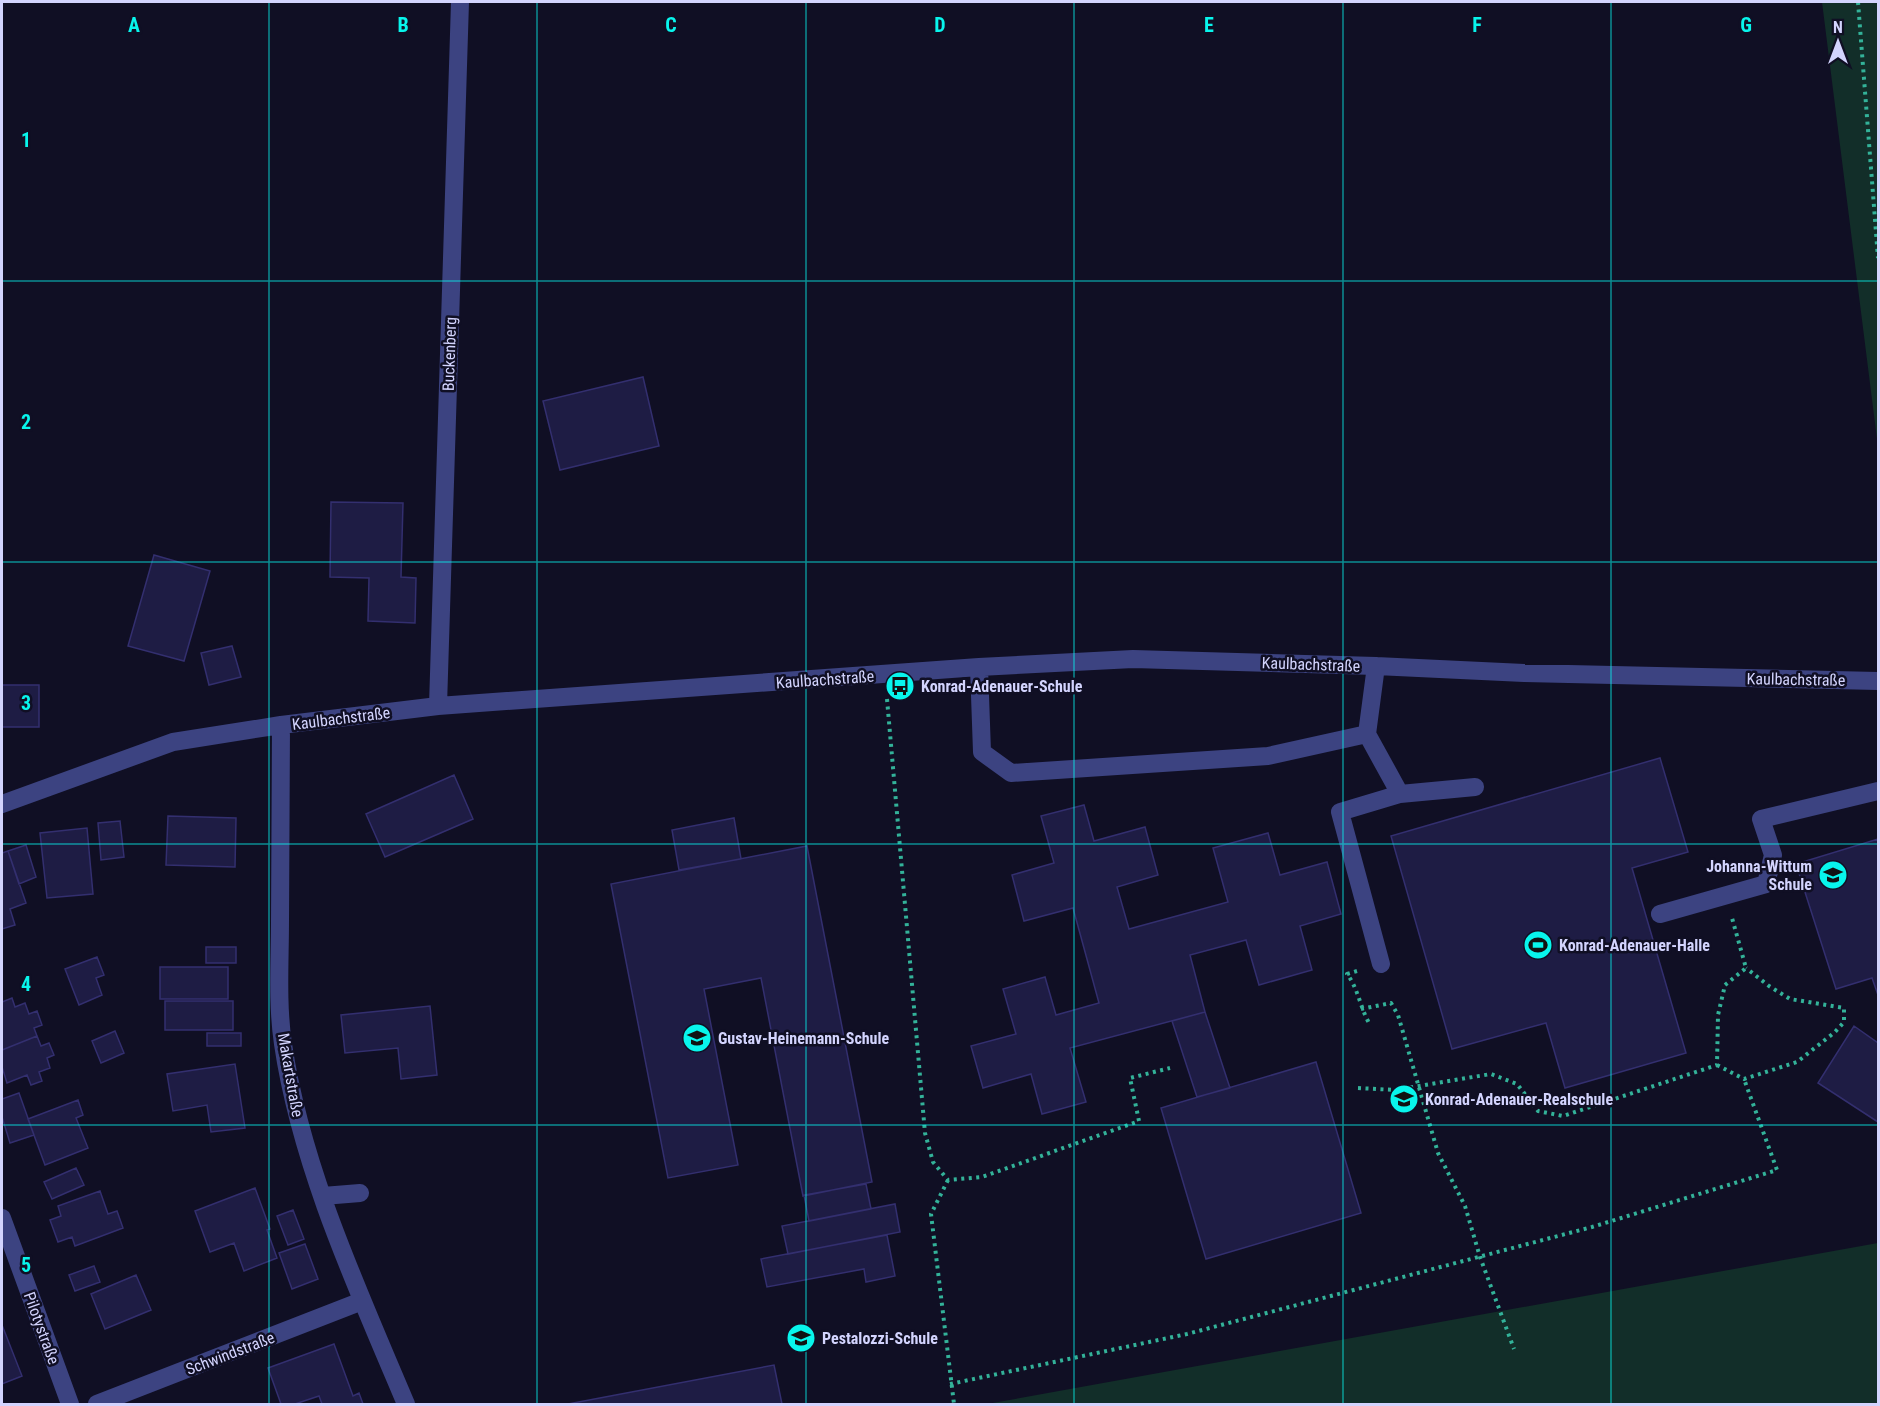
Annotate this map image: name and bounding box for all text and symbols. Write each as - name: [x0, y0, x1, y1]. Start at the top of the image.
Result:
- north arrow: [1808, 12, 1868, 72]
- text: A: [128, 13, 140, 37]
- text: B: [397, 13, 409, 37]
- text: C: [665, 13, 677, 37]
- text: D: [934, 13, 946, 37]
- text: E: [1204, 13, 1214, 37]
- text: F: [1472, 13, 1482, 37]
- text: G: [1740, 13, 1752, 37]
- text: N: [1833, 18, 1843, 37]
- text: 1: [21, 128, 31, 152]
- street label: Buckenberg: [439, 317, 460, 391]
- text: 2: [21, 410, 31, 434]
- street label: Kaulbachstraße: [1261, 653, 1361, 676]
- street label: Kaulbachstraße: [775, 667, 875, 692]
- street label: Kaulbachstraße: [1747, 669, 1845, 690]
- bus stop icon: Konrad-Adenauer-Schule: [884, 670, 916, 702]
- place label: Konrad-Adenauer-Schule: [921, 677, 1083, 696]
- text: 3: [21, 691, 31, 715]
- street label: Kaulbachstraße: [291, 703, 391, 734]
- place label: Johanna-Wittum Schule: [1706, 857, 1812, 894]
- school or university icon: Johanna-Wittum Schule: [1817, 859, 1849, 891]
- sports icon: Konrad-Adenauer-Halle: [1522, 929, 1554, 961]
- place label: Konrad-Adenauer-Halle: [1559, 936, 1710, 955]
- text: 4: [21, 972, 31, 996]
- school or university icon: Gustav-Heinemann-Schule: [681, 1022, 713, 1054]
- place label: Gustav-Heinemann-Schule: [718, 1029, 890, 1048]
- street label: Makartstraße: [274, 1032, 307, 1118]
- school or university icon: Konrad-Adenauer-Realschule: [1388, 1083, 1420, 1115]
- place label: Konrad-Adenauer-Realschule: [1425, 1090, 1613, 1109]
- text: 5: [21, 1253, 31, 1277]
- street label: Pilotystraße: [20, 1289, 63, 1367]
- school or university icon: Pestalozzi-Schule: [785, 1322, 817, 1354]
- street label: Schwindstraße: [183, 1328, 277, 1379]
- place label: Pestalozzi-Schule: [822, 1329, 938, 1348]

